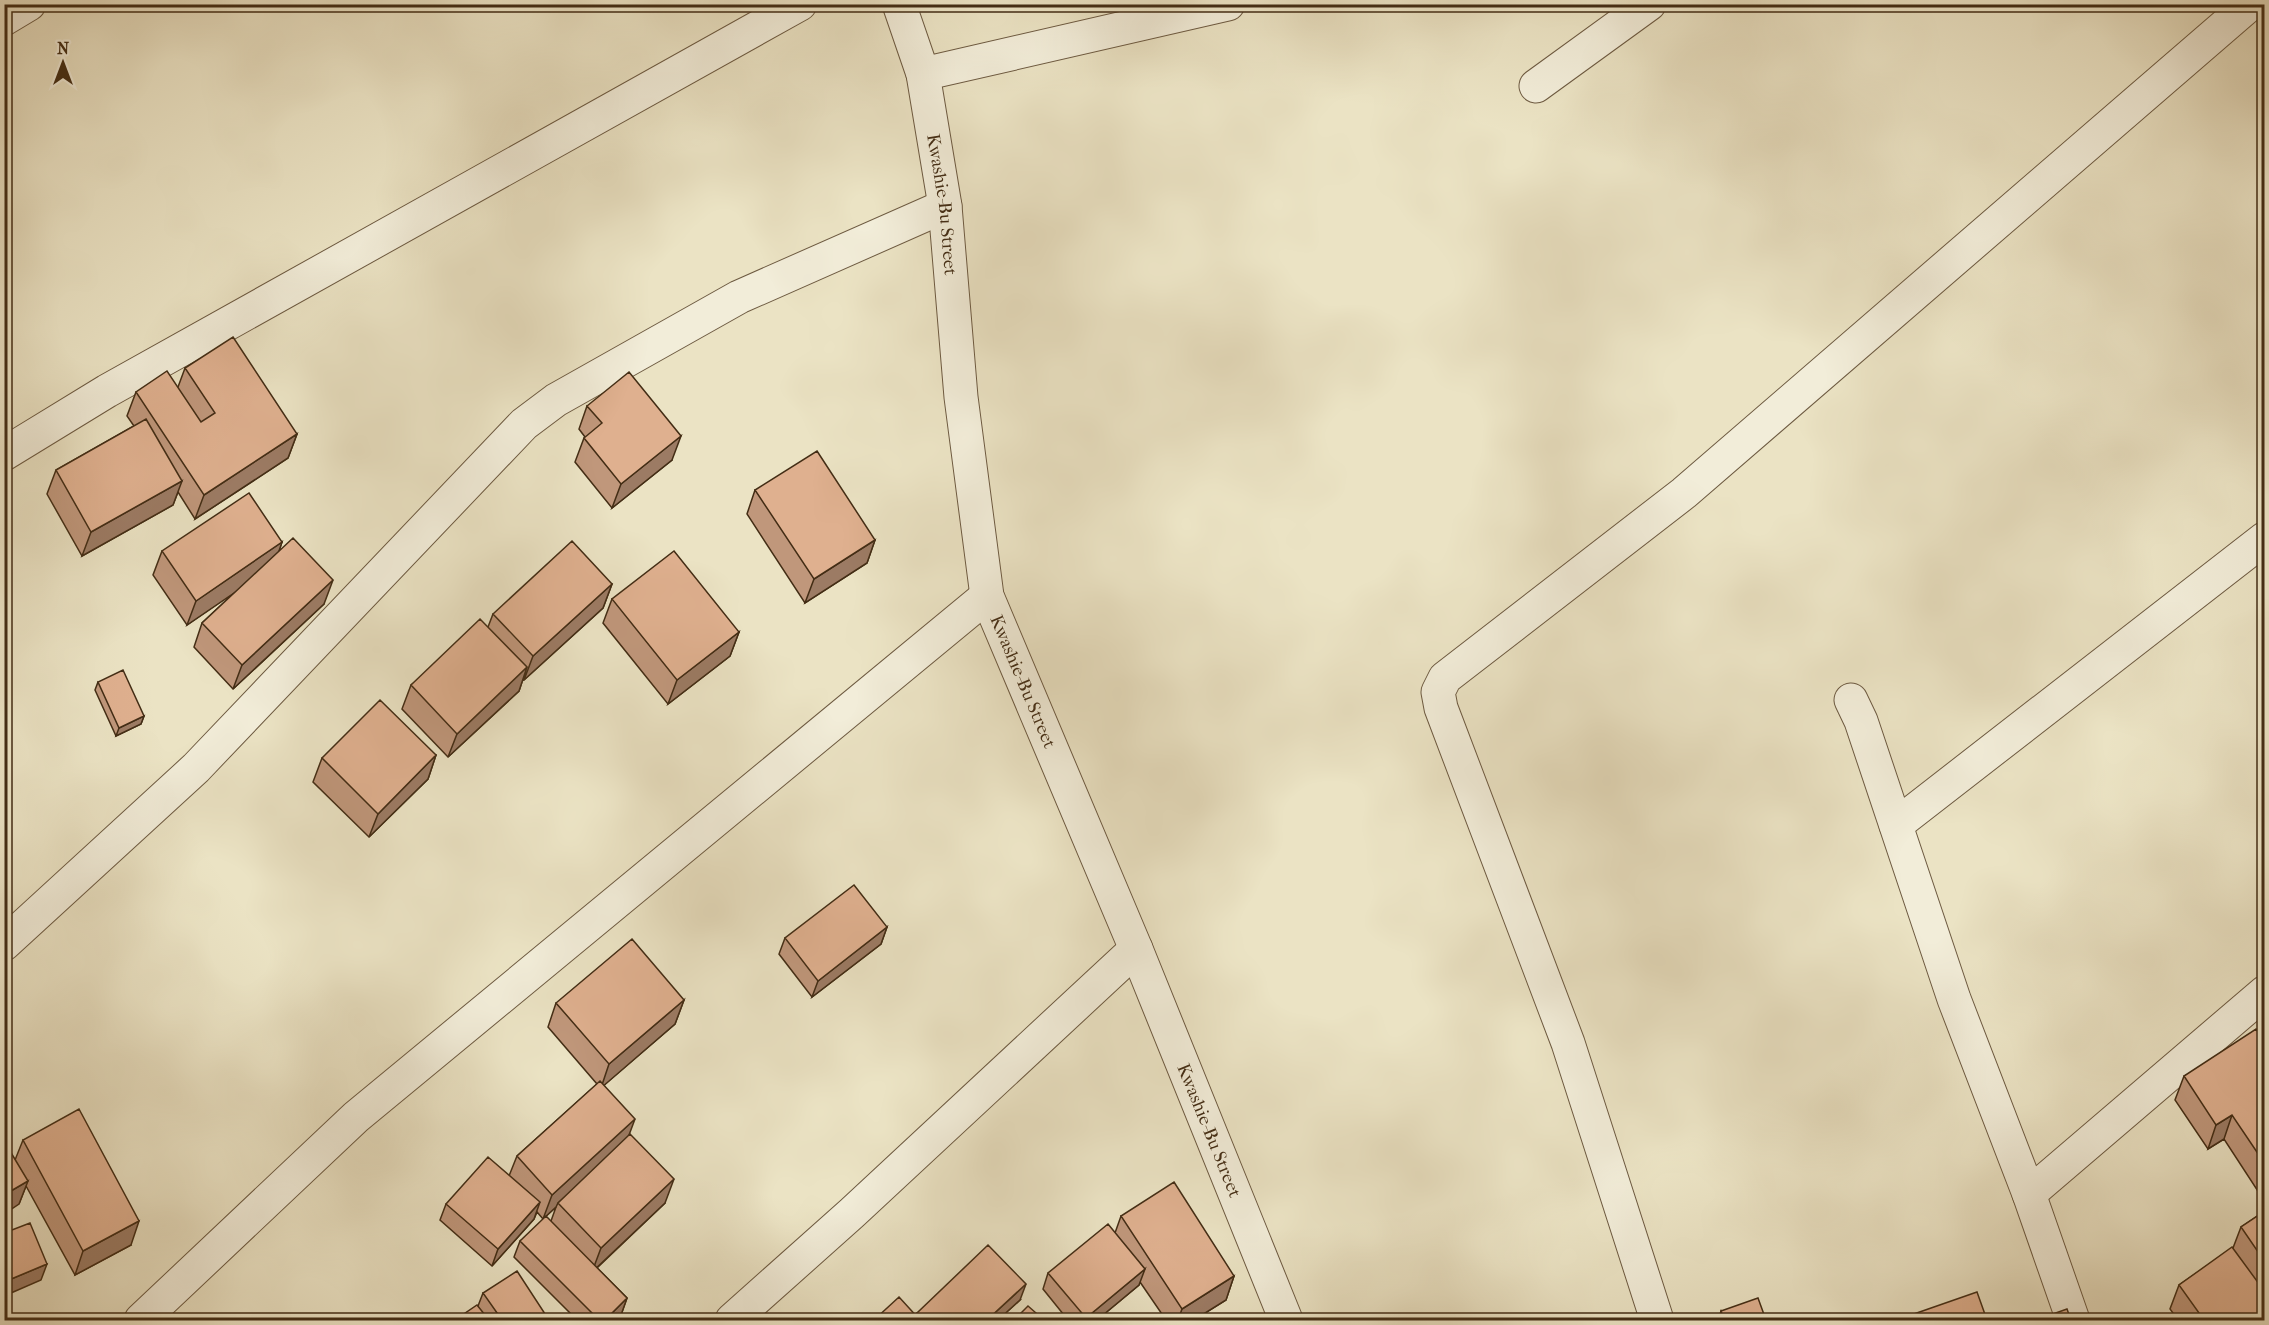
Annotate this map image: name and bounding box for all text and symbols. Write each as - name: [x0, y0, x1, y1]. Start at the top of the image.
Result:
- north arrow: [33, 33, 93, 93]
- text: N: [57, 39, 70, 58]
- street label: Kwashie-Bu Street: [923, 132, 961, 277]
- street label: Kwashie-Bu Street: [986, 612, 1061, 752]
- street label: Kwashie-Bu Street: [1173, 1060, 1246, 1201]

